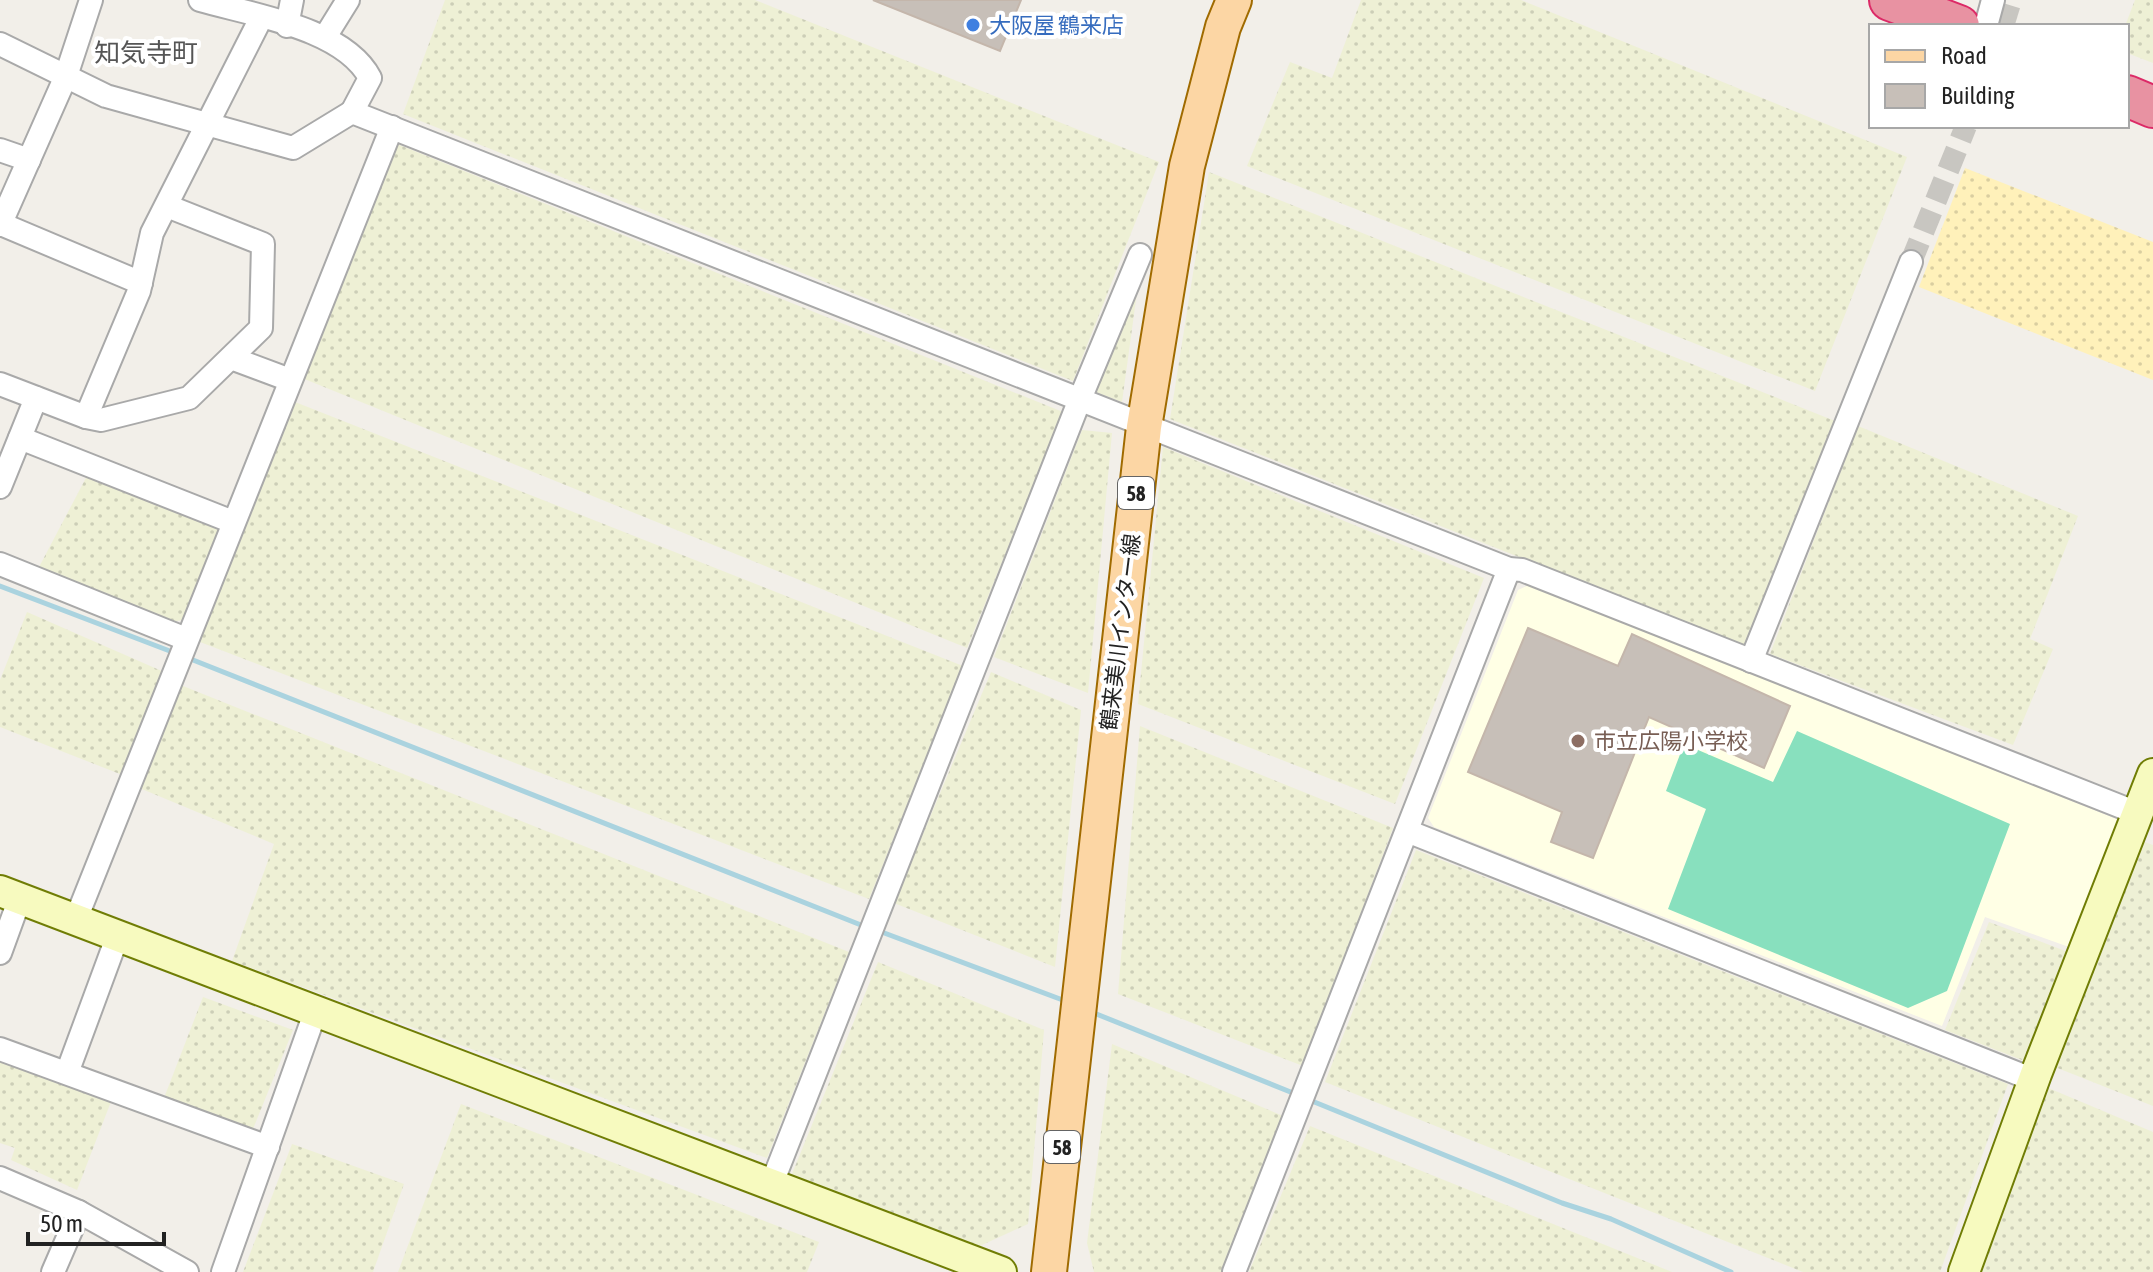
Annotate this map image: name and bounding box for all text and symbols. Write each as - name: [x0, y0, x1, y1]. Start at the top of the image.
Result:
- place label: 大阪屋 鶴来店: [989, 12, 1124, 38]
- marker: 大阪屋 鶴来店: [964, 16, 982, 34]
- legend: [1869, 24, 2129, 128]
- district label: 知気寺町: [94, 38, 198, 68]
- text: Road: [1941, 42, 1987, 69]
- text: Building: [1941, 82, 2015, 109]
- road number: 58: [1118, 477, 1154, 509]
- street label: 鶴来美川インター線: [1095, 532, 1145, 732]
- place label: 市立広陽小学校: [1594, 728, 1748, 754]
- marker: 市立広陽小学校: [1569, 732, 1587, 750]
- road number: 58: [1044, 1131, 1080, 1163]
- scale bar: [28, 1196, 164, 1246]
- text: 50 m: [40, 1210, 83, 1237]

